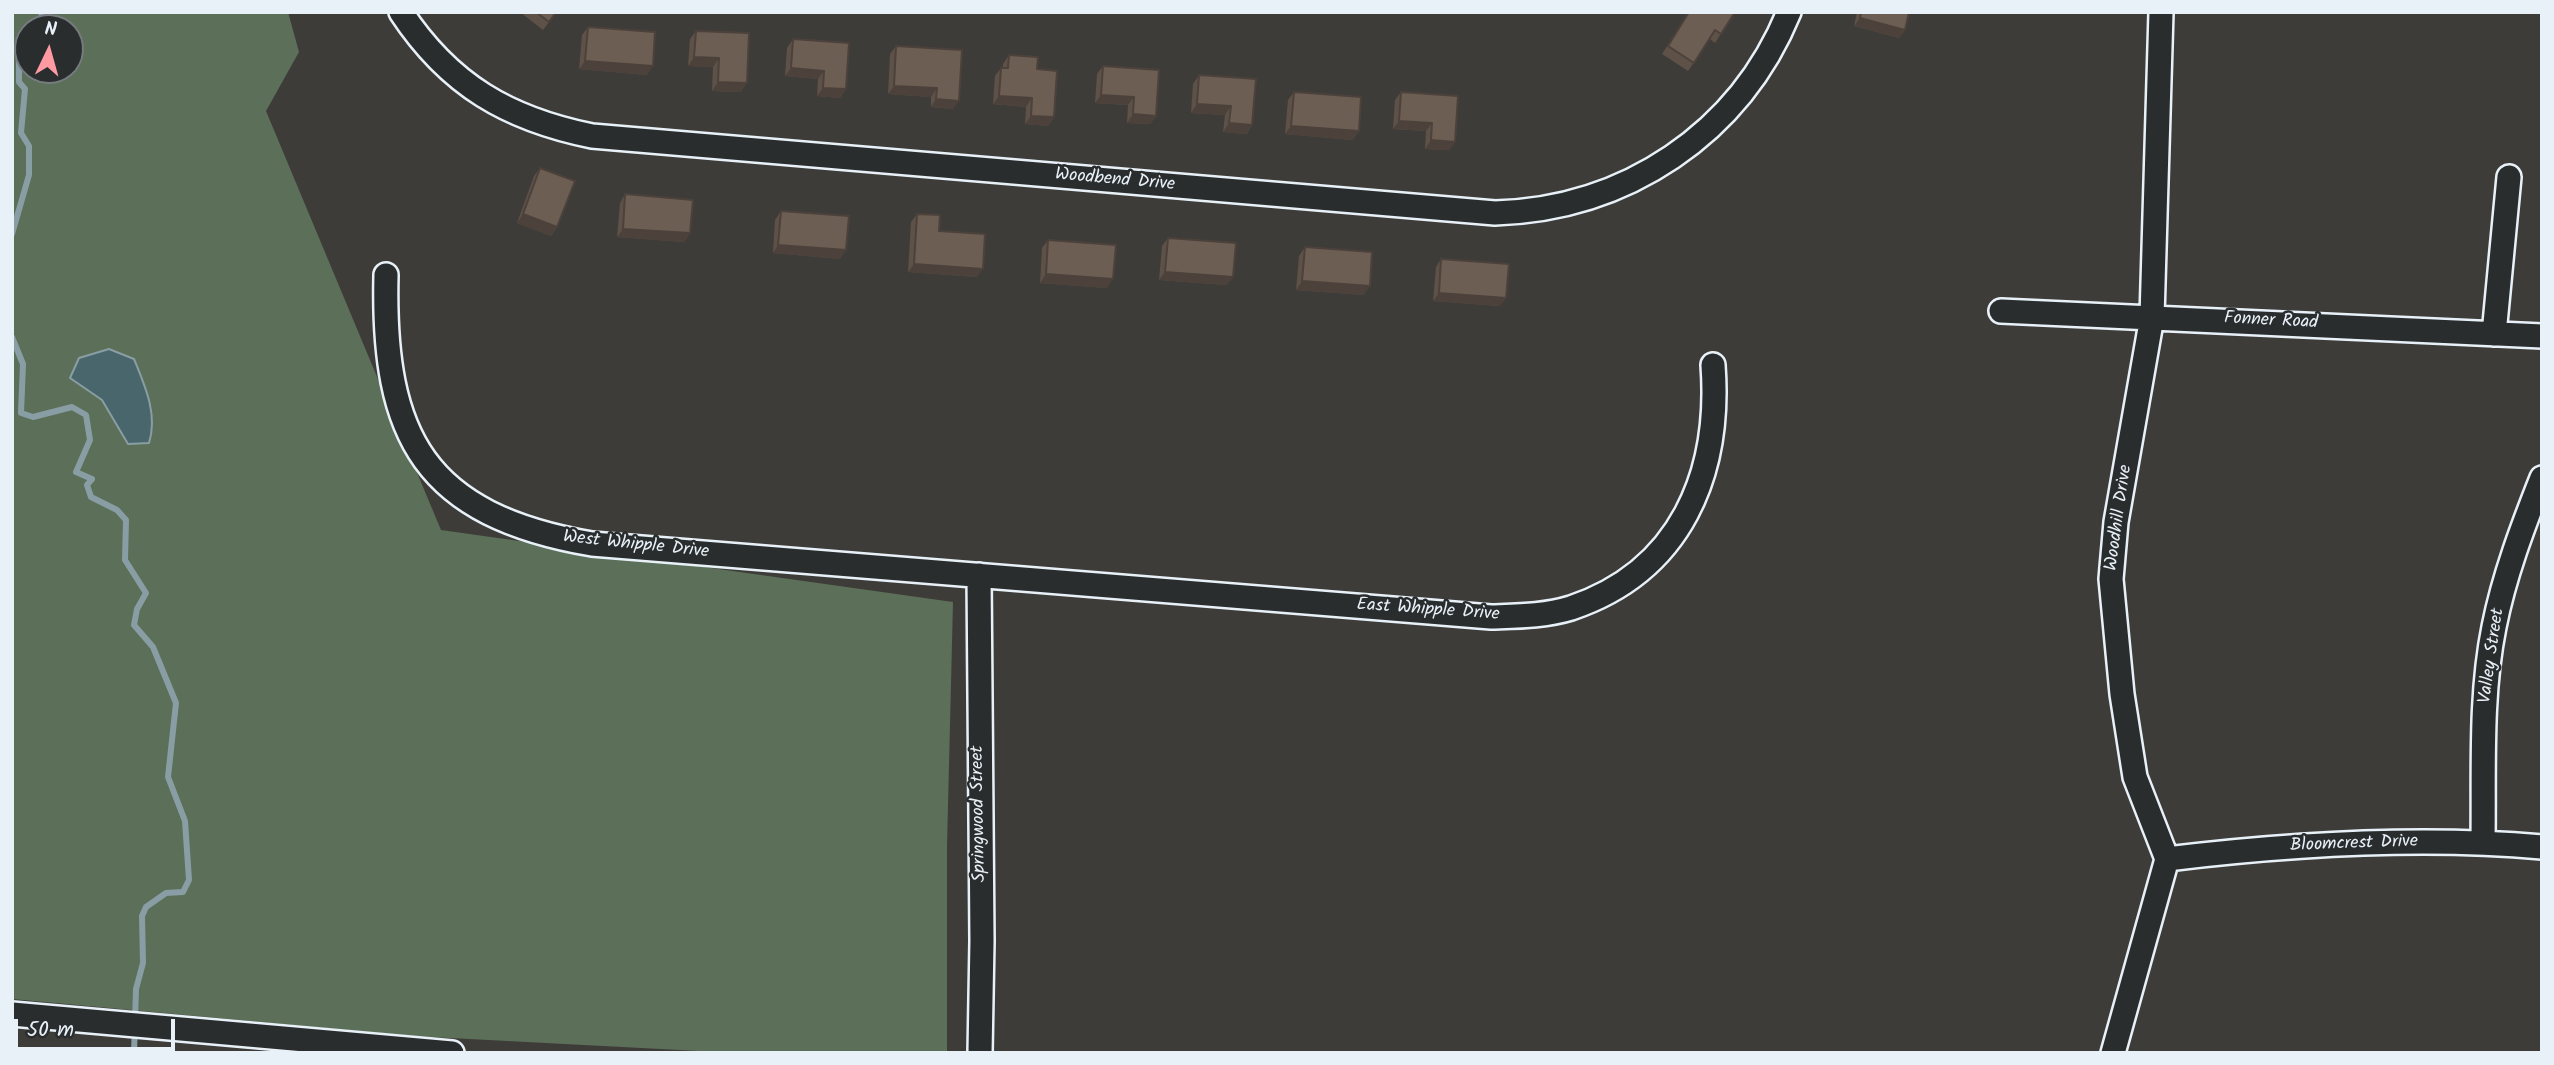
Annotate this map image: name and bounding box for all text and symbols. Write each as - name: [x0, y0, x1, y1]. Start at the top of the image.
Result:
- north arrow: [14, 14, 84, 84]
- text: N: [43, 15, 58, 46]
- street label: Woodbend Drive: [1054, 165, 1176, 197]
- street label: Fonner Road: [2223, 309, 2319, 335]
- street label: Woodhill Drive: [2102, 464, 2138, 572]
- street label: West Whipple Drive: [562, 528, 710, 564]
- street label: East Whipple Drive: [1356, 595, 1500, 627]
- street label: Valley Street: [2476, 607, 2510, 705]
- street label: Springwood Street: [968, 745, 992, 883]
- street label: Bloomcrest Drive: [2290, 832, 2418, 858]
- scale bar: [18, 1006, 178, 1050]
- text: 50 m: [27, 1014, 74, 1047]

